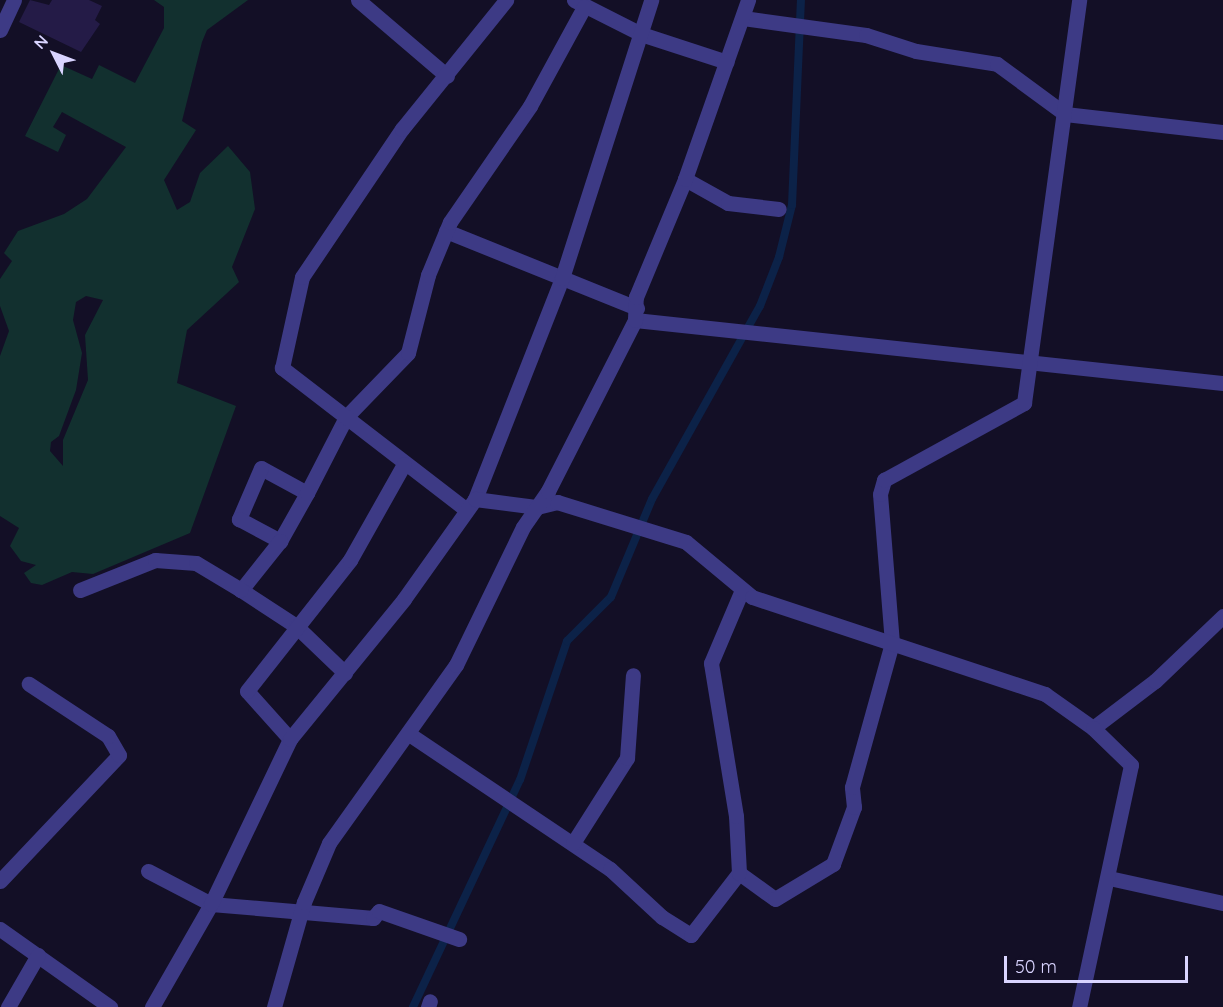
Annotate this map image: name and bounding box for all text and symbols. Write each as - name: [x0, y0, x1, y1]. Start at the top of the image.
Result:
- north arrow: [24, 24, 84, 84]
- text: N: [29, 31, 52, 53]
- scale bar: [1007, 944, 1192, 982]
- text: 50 m: [1015, 955, 1057, 978]

